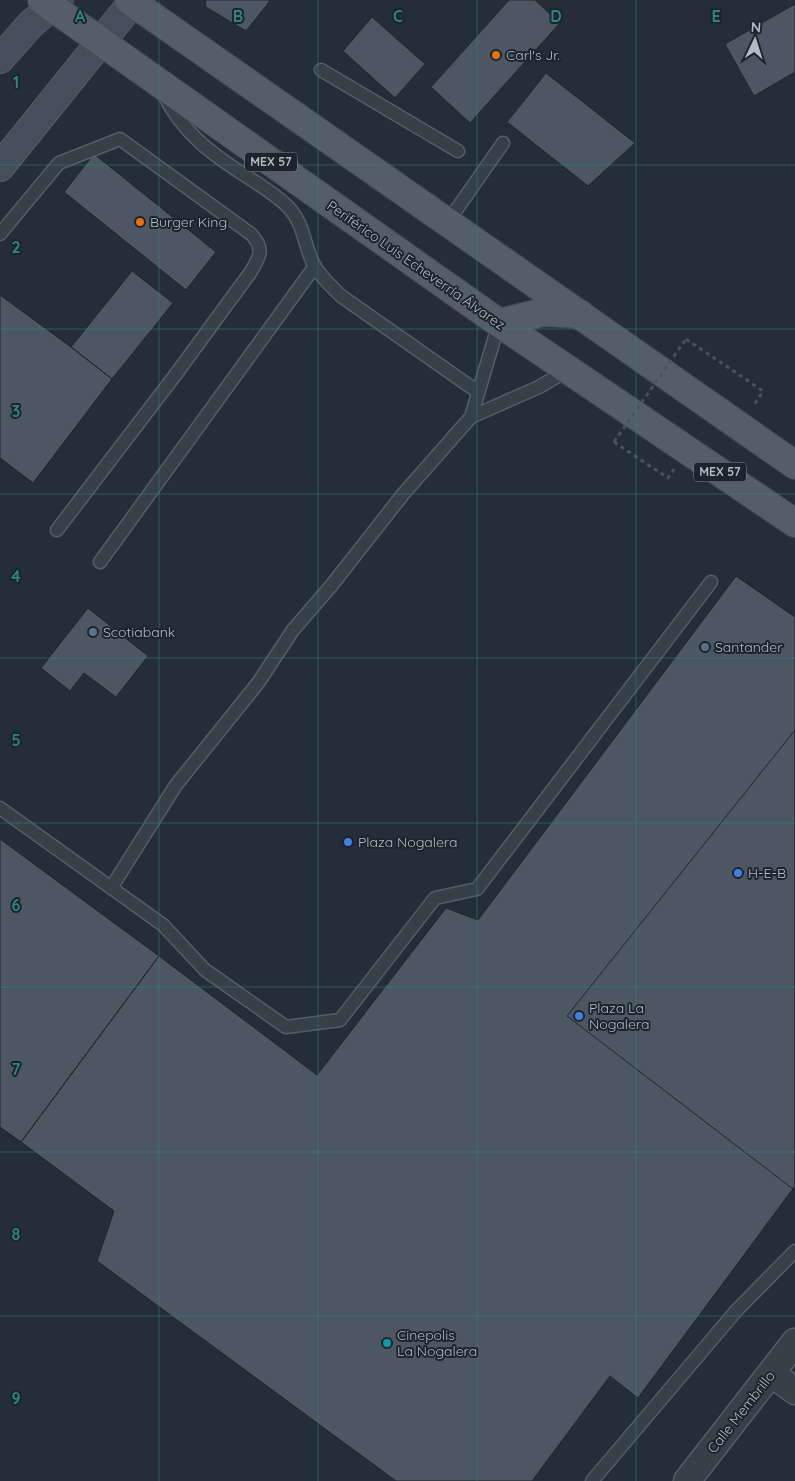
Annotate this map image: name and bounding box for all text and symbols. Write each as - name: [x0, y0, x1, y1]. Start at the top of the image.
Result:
- text: A: [75, 6, 86, 26]
- text: B: [233, 6, 243, 26]
- text: C: [393, 6, 403, 26]
- text: D: [550, 6, 562, 26]
- text: E: [711, 6, 721, 26]
- north arrow: [730, 15, 780, 65]
- text: N: [750, 18, 762, 36]
- place label: Carl's Jr.: [506, 46, 560, 64]
- marker: Carl's Jr.: [490, 49, 502, 61]
- text: 1: [13, 72, 19, 92]
- road number: MEX 57: [245, 152, 297, 172]
- street label: Periférico Luis Echeverría Álvarez: [323, 196, 509, 334]
- place label: Burger King: [150, 213, 227, 231]
- marker: Burger King: [134, 216, 146, 228]
- text: 2: [11, 237, 21, 257]
- text: 3: [12, 401, 20, 421]
- road number: MEX 57: [694, 462, 746, 482]
- text: 4: [11, 566, 21, 586]
- place label: Scotiabank: [103, 623, 175, 641]
- marker: Scotiabank: [87, 626, 99, 638]
- place label: Santander: [715, 638, 783, 656]
- marker: Santander: [699, 641, 711, 653]
- text: 5: [11, 730, 21, 750]
- place label: Plaza Nogalera: [358, 833, 458, 851]
- marker: Plaza Nogalera: [342, 836, 354, 848]
- place label: H-E-B: [748, 864, 786, 882]
- marker: H-E-B: [732, 867, 744, 879]
- text: 6: [12, 895, 21, 915]
- place label: Plaza La Nogalera: [589, 999, 650, 1033]
- marker: Plaza La Nogalera: [573, 1010, 585, 1022]
- text: 7: [12, 1059, 21, 1079]
- text: 8: [12, 1224, 21, 1244]
- place label: Cinepolis La Nogalera: [397, 1326, 477, 1360]
- marker: Cinepolis La Nogalera: [381, 1337, 393, 1349]
- street label: Calle Membrillo: [703, 1367, 779, 1457]
- text: 9: [11, 1388, 21, 1408]

